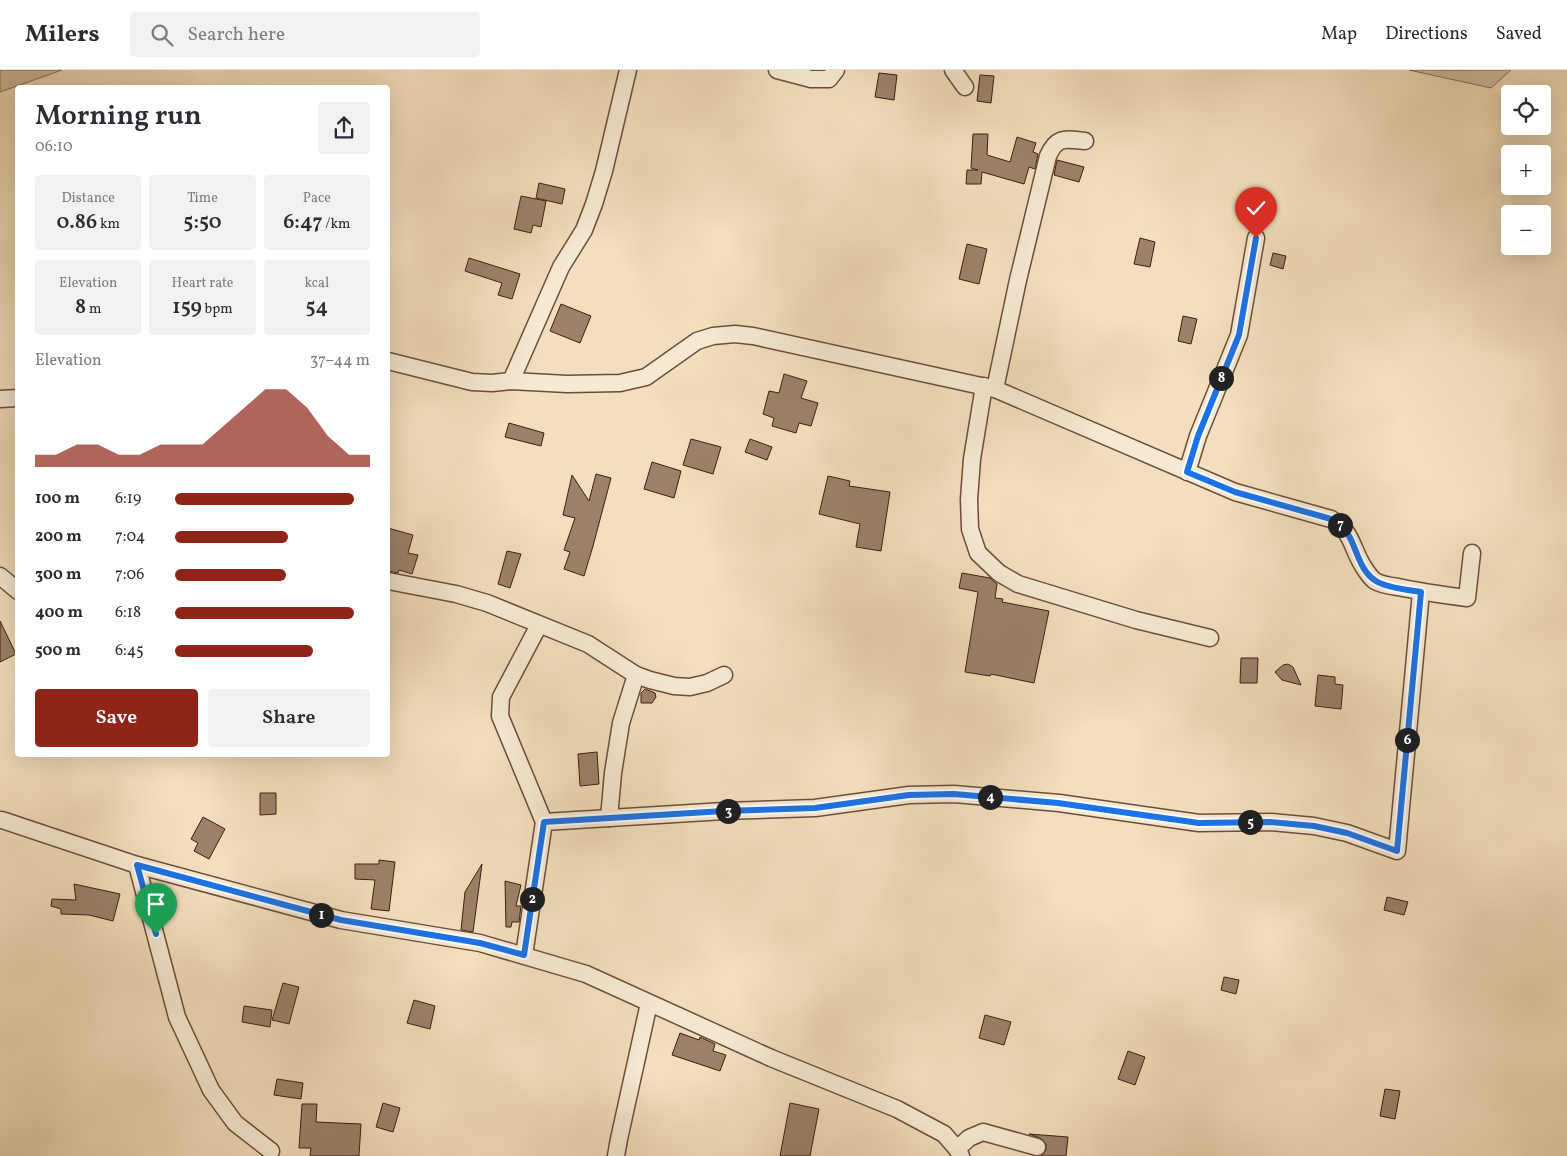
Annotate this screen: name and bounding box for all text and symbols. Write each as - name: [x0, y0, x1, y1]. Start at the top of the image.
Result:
- search box: [130, 12, 480, 57]
- text: Milers: [25, 18, 100, 52]
- icon: search: [148, 21, 176, 49]
- text: Search here: [188, 22, 285, 48]
- text: Map: [1321, 22, 1357, 47]
- text: Directions: [1385, 22, 1468, 47]
- text: Saved: [1496, 22, 1542, 47]
- map controls: [1501, 85, 1551, 255]
- button: locate: [1501, 85, 1551, 135]
- text: Morning run: [35, 97, 202, 136]
- button: share: [318, 102, 370, 154]
- text: 06:10: [35, 136, 73, 158]
- button: +: [1501, 145, 1551, 195]
- pin: [1235, 187, 1277, 238]
- text: Distance: [61, 189, 115, 208]
- text: Time: [187, 189, 218, 208]
- text: Pace: [303, 189, 331, 208]
- icon: check: [1242, 194, 1270, 222]
- button: −: [1501, 205, 1551, 255]
- text: 0.86: [56, 208, 97, 237]
- text: 5:50: [183, 208, 222, 237]
- text: 6:47: [283, 208, 323, 237]
- text: km: [97, 215, 120, 234]
- text: /km: [323, 215, 350, 234]
- text: Elevation: [59, 274, 117, 293]
- text: Heart rate: [172, 274, 233, 293]
- text: kcal: [304, 274, 329, 293]
- text: 8: [75, 293, 86, 322]
- text: 159: [172, 293, 202, 322]
- text: 54: [305, 293, 328, 322]
- text: m: [86, 300, 101, 319]
- text: bpm: [202, 300, 233, 319]
- text: Elevation: [35, 350, 102, 372]
- text: 37–44 m: [310, 350, 370, 372]
- pin: 8: [1208, 366, 1234, 390]
- text: 8: [1218, 369, 1225, 388]
- text: 100 m: [35, 488, 80, 510]
- text: 6:19: [115, 488, 141, 510]
- pin: 7: [1328, 512, 1352, 538]
- text: 7: [1337, 516, 1344, 535]
- text: 200 m: [35, 526, 82, 548]
- text: 7:04: [115, 526, 145, 548]
- text: 300 m: [35, 564, 81, 586]
- text: 7:06: [115, 564, 144, 586]
- text: 400 m: [35, 602, 83, 624]
- text: 6:18: [115, 602, 141, 624]
- text: 500 m: [35, 640, 81, 662]
- text: 6:45: [115, 640, 144, 662]
- button: Save: [35, 689, 198, 747]
- button: Share: [208, 689, 370, 747]
- pin: 6: [1394, 728, 1420, 752]
- text: 6: [1404, 731, 1411, 750]
- pin: 4: [978, 784, 1002, 810]
- text: 4: [986, 788, 995, 807]
- pin: 3: [716, 798, 740, 824]
- text: 3: [725, 802, 732, 821]
- pin: 5: [1238, 810, 1262, 834]
- text: 5: [1247, 813, 1254, 832]
- pin: [135, 883, 177, 934]
- pin: 2: [520, 886, 544, 912]
- icon: arrive: [142, 890, 170, 918]
- text: 2: [529, 890, 536, 909]
- pin: 1: [308, 902, 334, 928]
- text: 1: [319, 906, 324, 925]

